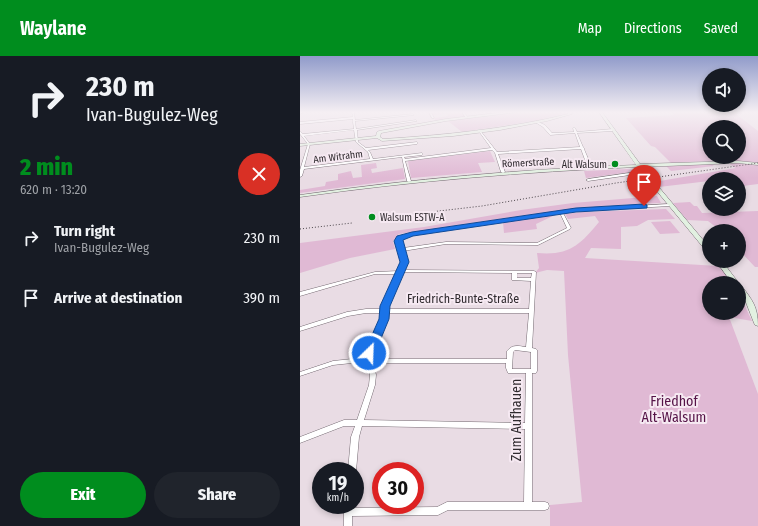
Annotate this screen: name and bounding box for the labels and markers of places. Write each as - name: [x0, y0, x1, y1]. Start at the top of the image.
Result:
- place label: Alt Walsum: [562, 159, 607, 171]
- marker: Alt Walsum: [610, 159, 620, 169]
- pin: [627, 165, 661, 206]
- marker: Walsum ESTW-A: [367, 212, 377, 222]
- place label: Walsum ESTW-A: [380, 212, 445, 224]

